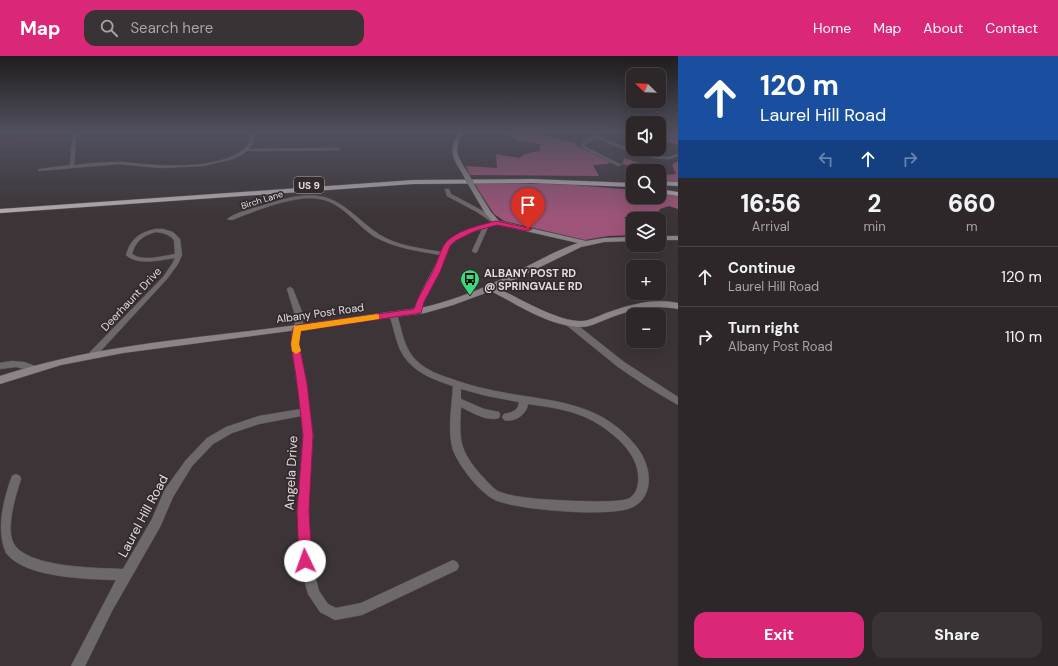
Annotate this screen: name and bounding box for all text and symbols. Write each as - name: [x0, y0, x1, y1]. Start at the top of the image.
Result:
- search box: [84, 10, 364, 46]
- text: Map: [20, 16, 60, 41]
- icon: search: [98, 17, 120, 39]
- text: Search here: [130, 18, 213, 38]
- text: Home: [813, 19, 851, 37]
- text: Map: [873, 19, 901, 37]
- text: About: [923, 19, 963, 37]
- text: Contact: [985, 19, 1038, 37]
- text: 120 m: [760, 67, 839, 104]
- north arrow: [626, 68, 666, 108]
- map controls: [626, 68, 666, 348]
- icon: ahead: [694, 72, 746, 124]
- text: Laurel Hill Road: [760, 103, 886, 127]
- button: sound: [626, 116, 666, 156]
- icon: left: [815, 148, 837, 170]
- icon: ahead: [857, 148, 879, 170]
- icon: right: [899, 148, 921, 170]
- button: search: [626, 164, 666, 204]
- road number: US 9: [294, 177, 324, 193]
- street label: Birch Lane: [239, 188, 285, 212]
- pin: [511, 188, 545, 229]
- text: 16:56: [740, 188, 801, 219]
- text: 2: [868, 188, 881, 219]
- text: 660: [948, 188, 996, 219]
- icon: arrive: [517, 194, 539, 216]
- button: layers: [626, 212, 666, 252]
- text: Arrival: [752, 218, 790, 235]
- text: min: [863, 218, 886, 235]
- text: m: [966, 218, 978, 235]
- text: Continue: [728, 258, 796, 278]
- button: +: [626, 260, 666, 300]
- street label: Deerhaunt Drive: [98, 264, 164, 334]
- place label: ALBANY POST RD @ SPRINGVALE RD: [484, 266, 583, 293]
- icon: ahead: [694, 266, 716, 288]
- text: 120 m: [1001, 267, 1042, 287]
- bus stop icon: ALBANY POST RD @ SPRINGVALE RD: [459, 268, 481, 296]
- text: Laurel Hill Road: [728, 278, 819, 295]
- street label: Albany Post Road: [275, 300, 365, 326]
- button: −: [626, 308, 666, 348]
- text: Turn right: [728, 318, 799, 338]
- icon: right: [694, 326, 716, 348]
- text: 110 m: [1005, 327, 1042, 347]
- text: Albany Post Road: [728, 338, 833, 355]
- street label: Angela Drive: [281, 435, 301, 511]
- street label: Laurel Hill Road: [114, 472, 172, 560]
- position arrow: [284, 540, 326, 582]
- button: Exit: [694, 612, 864, 658]
- button: Share: [872, 612, 1042, 658]

